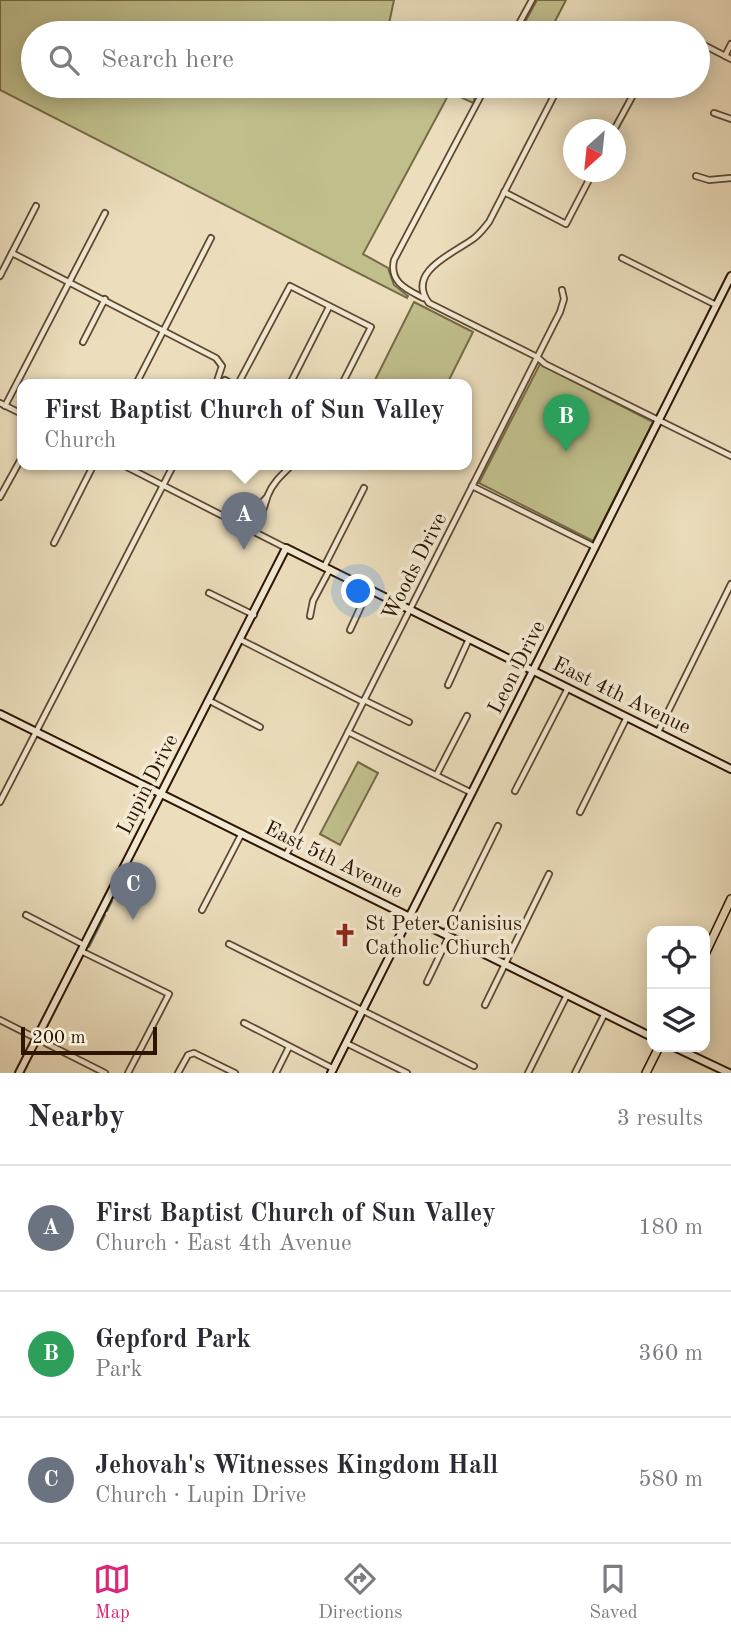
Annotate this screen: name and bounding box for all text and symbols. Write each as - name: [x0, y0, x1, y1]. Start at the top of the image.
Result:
- search box: [21, 21, 710, 98]
- icon: search: [45, 41, 83, 79]
- text: Search here: [101, 47, 234, 73]
- north arrow: [563, 119, 626, 182]
- popup: [17, 379, 472, 470]
- pin: B: [543, 394, 589, 452]
- text: First Baptist Church of Sun Valley: [44, 398, 445, 424]
- text: Church: [44, 429, 116, 452]
- pin: A: [221, 492, 267, 550]
- street label: Woods Drive: [379, 509, 451, 624]
- your location: [341, 574, 375, 608]
- street label: Leon Drive: [485, 618, 550, 718]
- street label: East 4th Avenue: [549, 654, 694, 739]
- street label: Lupin Drive: [114, 731, 183, 838]
- street label: East 5th Avenue: [261, 818, 406, 903]
- pin: C: [110, 862, 156, 920]
- place label: St Peter Canisius Catholic Church: [365, 914, 522, 959]
- church icon: St Peter Canisius Catholic Church: [331, 921, 359, 949]
- map controls: [647, 926, 710, 1052]
- button: locate: [647, 926, 710, 989]
- button: layers: [647, 989, 710, 1052]
- scale bar: [21, 1024, 158, 1056]
- text: 200 m: [32, 1029, 85, 1048]
- text: Nearby: [28, 1103, 125, 1133]
- text: 3 results: [617, 1107, 703, 1130]
- text: First Baptist Church of Sun Valley: [95, 1201, 496, 1227]
- text: A: [42, 1216, 60, 1239]
- text: 180 m: [638, 1216, 703, 1239]
- text: Church · East 4th Avenue: [95, 1232, 352, 1255]
- text: Gepford Park: [95, 1327, 251, 1353]
- text: B: [43, 1342, 59, 1365]
- text: 360 m: [638, 1342, 703, 1365]
- text: Park: [95, 1358, 142, 1381]
- text: Jehovah's Witnesses Kingdom Hall: [95, 1453, 498, 1479]
- text: C: [43, 1468, 59, 1491]
- text: 580 m: [638, 1468, 703, 1491]
- text: Church · Lupin Drive: [95, 1484, 306, 1507]
- tab: Map: [93, 1560, 131, 1625]
- tab: Directions: [318, 1560, 403, 1625]
- tab: Saved: [589, 1560, 638, 1625]

